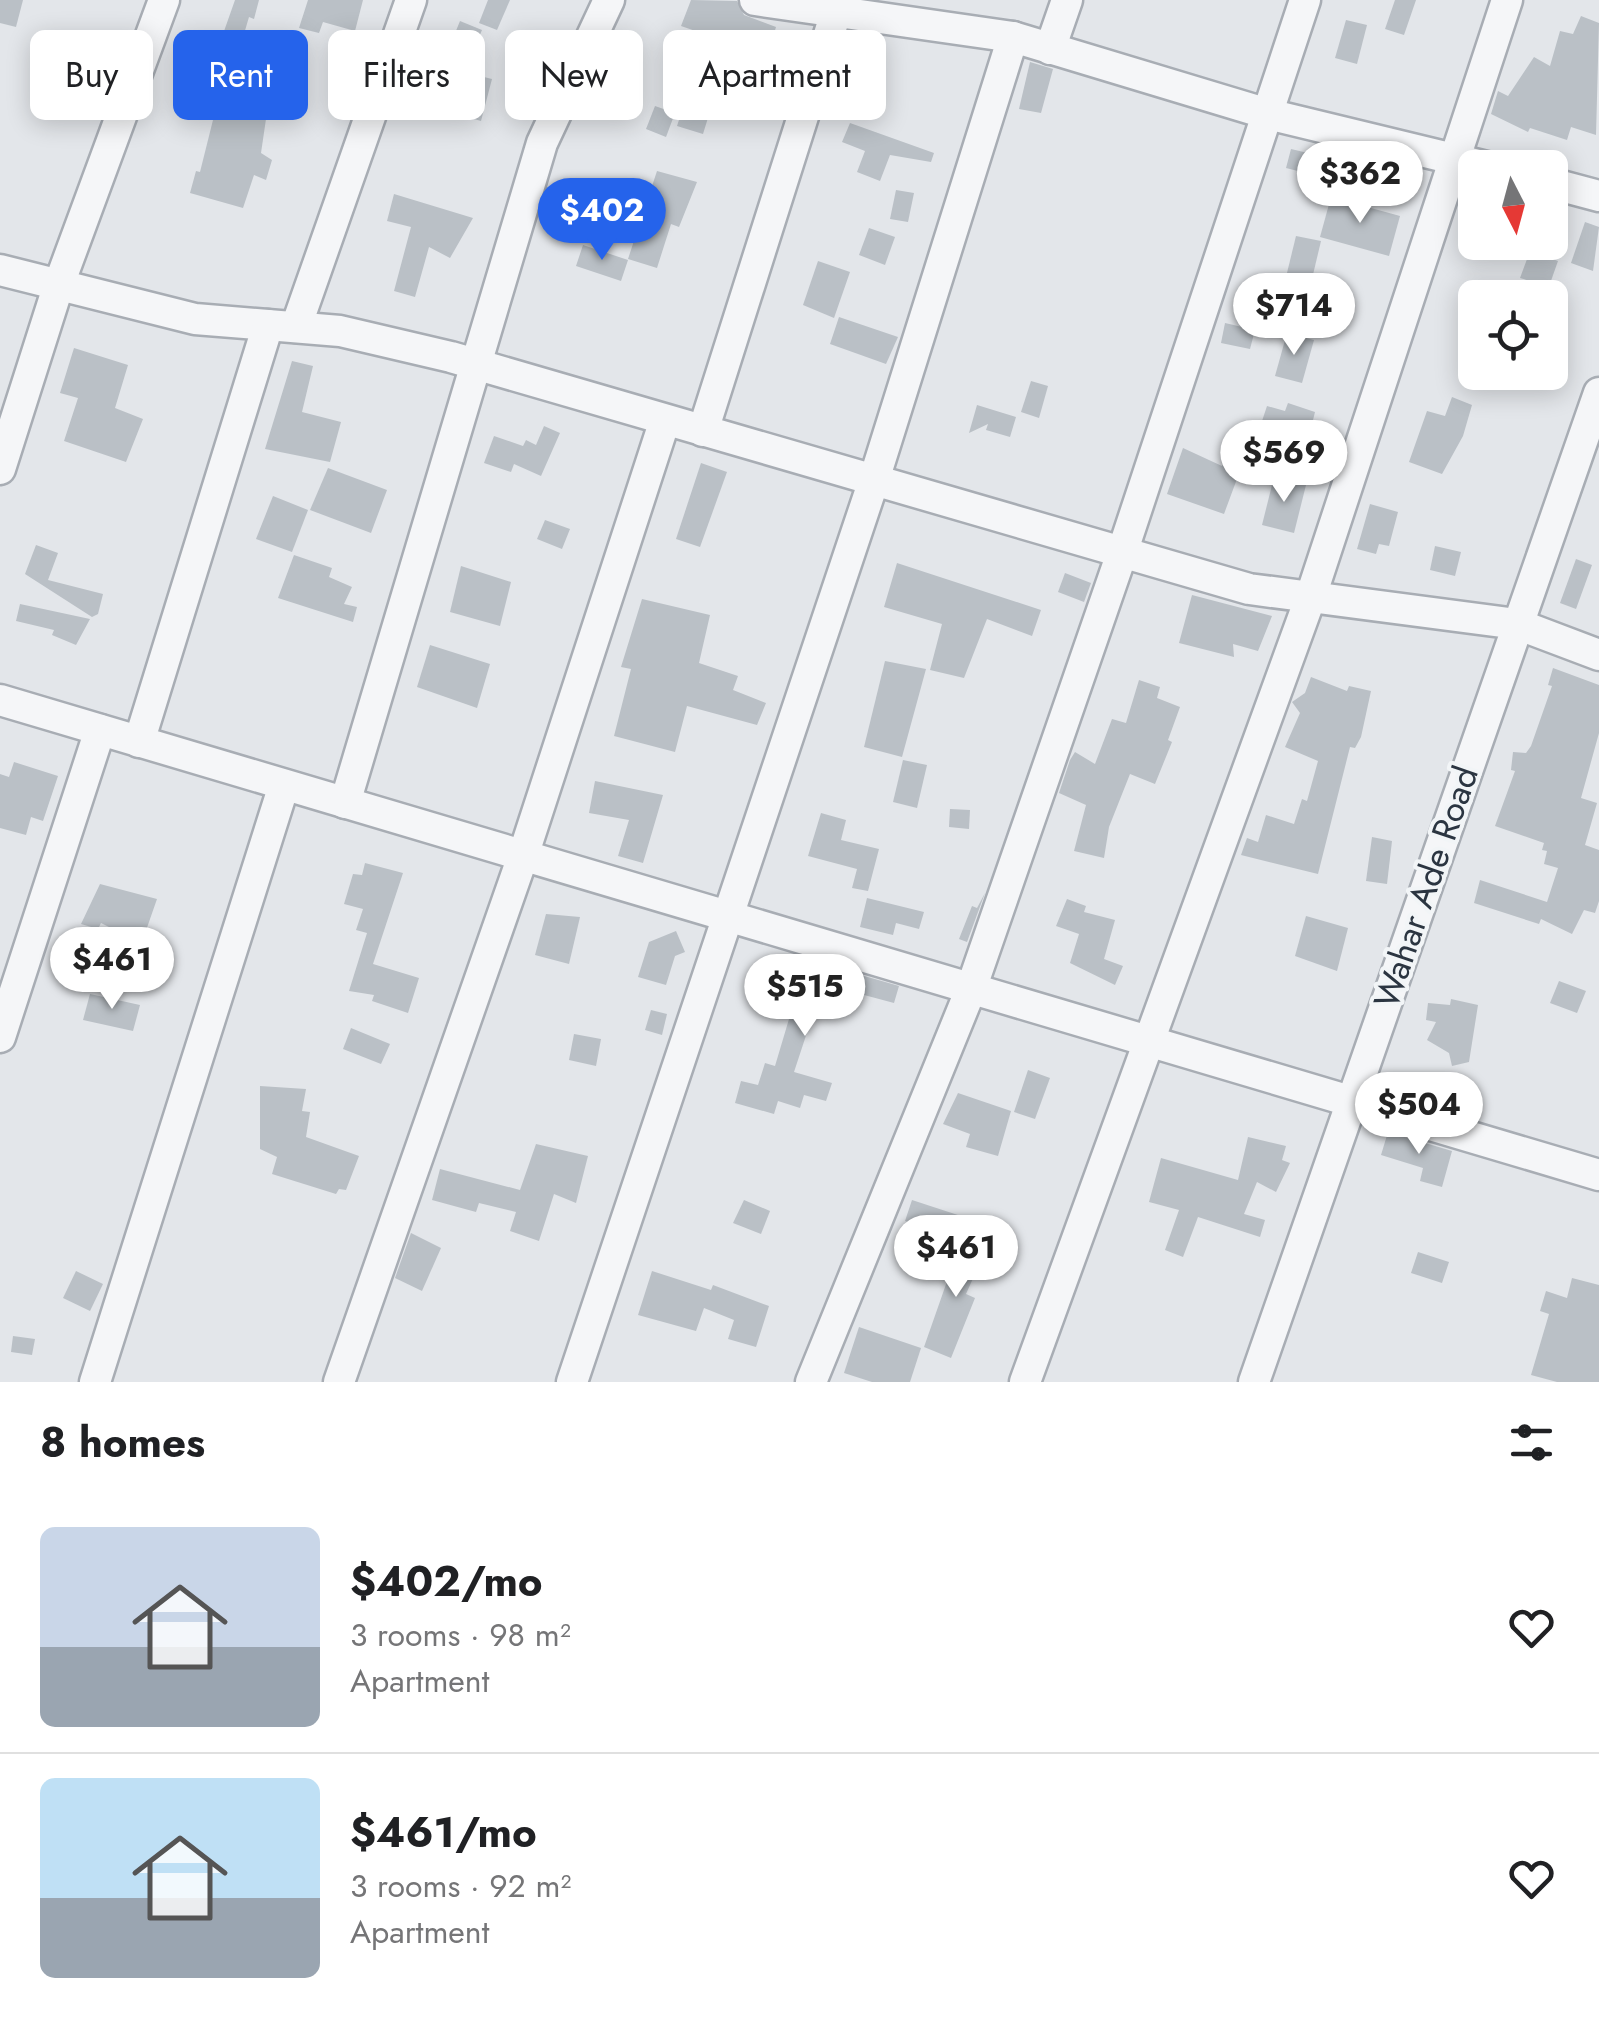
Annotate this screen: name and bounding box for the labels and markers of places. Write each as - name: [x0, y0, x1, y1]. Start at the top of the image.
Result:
- pin: $362: [1301, 141, 1419, 226]
- pin: $402: [543, 178, 661, 263]
- pin: $714: [1235, 273, 1353, 358]
- pin: $569: [1225, 420, 1343, 505]
- pin: $461: [53, 927, 171, 1012]
- pin: $515: [746, 954, 864, 1039]
- pin: $504: [1360, 1072, 1478, 1157]
- pin: $461: [897, 1215, 1015, 1300]

